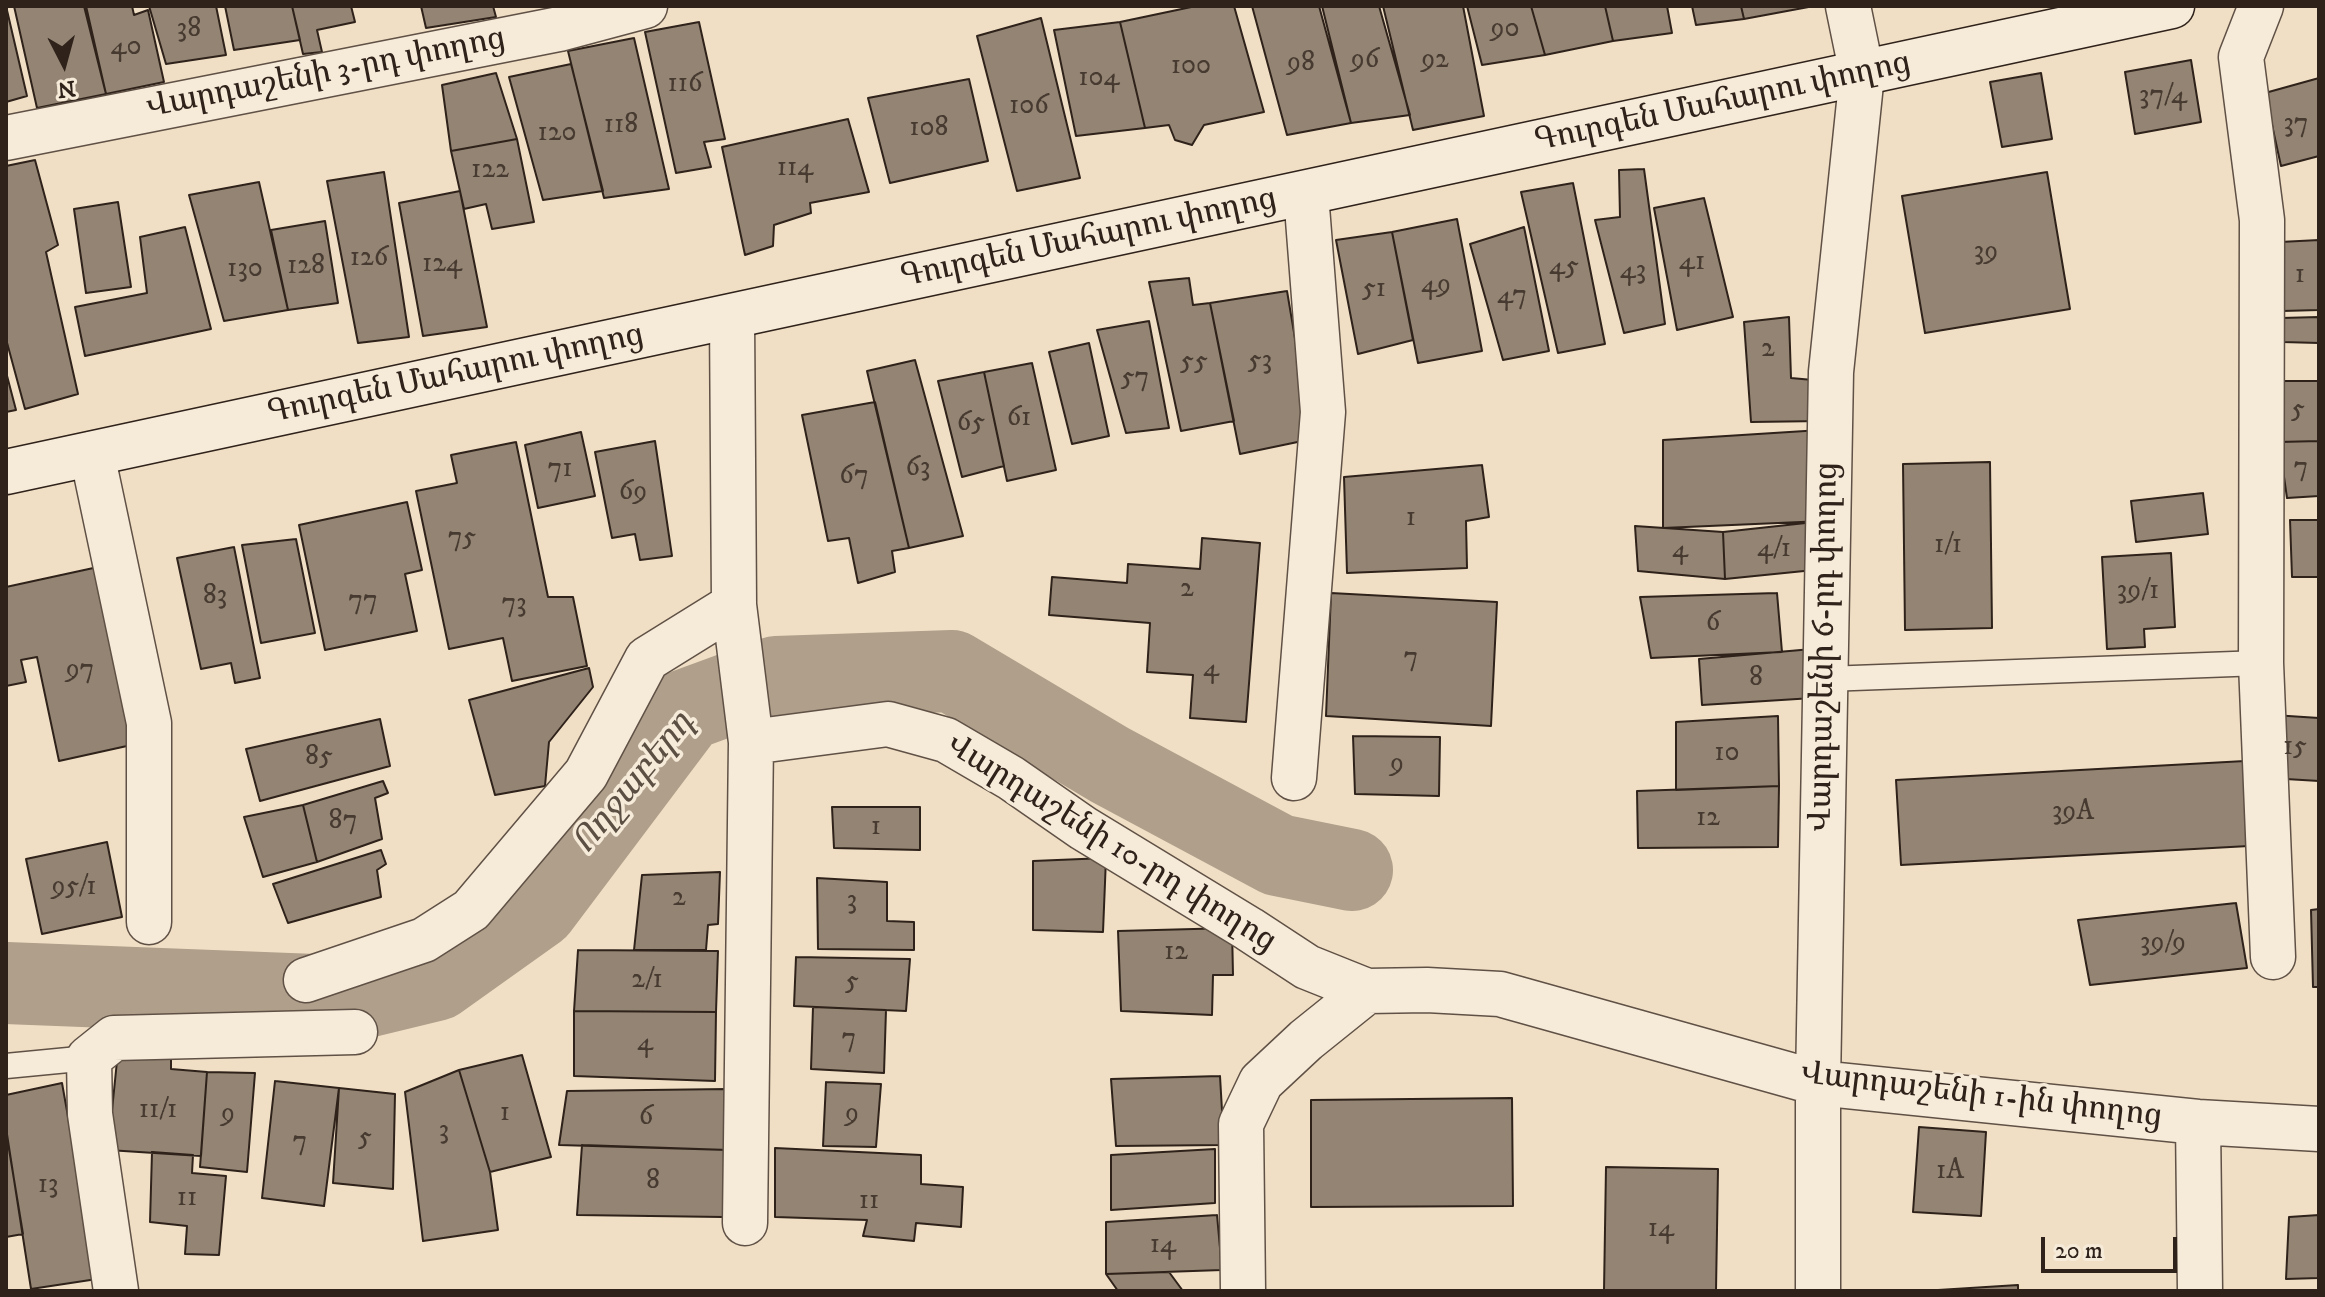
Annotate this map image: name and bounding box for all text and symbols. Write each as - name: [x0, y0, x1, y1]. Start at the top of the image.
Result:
- house number: 38: [177, 13, 201, 47]
- house number: 90: [1490, 13, 1520, 47]
- street label: Վարդաշենի 3-րդ փողոց: [143, 21, 509, 129]
- north arrow: [24, 24, 104, 104]
- house number: 40: [110, 31, 142, 65]
- house number: 96: [1351, 44, 1379, 78]
- house number: 92: [1421, 44, 1449, 78]
- street label: Գուրգեն Մահարու փողոց: [1531, 45, 1915, 163]
- house number: 98: [1287, 47, 1315, 81]
- house number: 100: [1171, 50, 1211, 84]
- house number: 104: [1078, 62, 1120, 96]
- house number: 116: [667, 68, 703, 102]
- text: N: [56, 74, 77, 103]
- house number: 37/4: [2139, 80, 2187, 114]
- house number: 106: [1009, 90, 1049, 124]
- house number: 37: [2283, 108, 2309, 142]
- house number: 118: [604, 109, 638, 143]
- house number: 108: [909, 112, 949, 146]
- house number: 120: [537, 117, 577, 151]
- house number: 114: [777, 152, 813, 186]
- house number: 122: [471, 154, 509, 188]
- street label: Գուրգեն Մահարու փողոց: [897, 181, 1281, 299]
- house number: 39: [1974, 236, 1998, 270]
- house number: 126: [350, 242, 388, 276]
- house number: 41: [1679, 246, 1705, 280]
- house number: 124: [422, 248, 462, 282]
- house number: 128: [287, 250, 325, 284]
- house number: 45: [1549, 251, 1579, 285]
- house number: 130: [227, 253, 263, 287]
- house number: 43: [1620, 255, 1646, 289]
- house number: 1: [2295, 259, 2305, 293]
- house number: 49: [1421, 269, 1451, 303]
- house number: 51: [1362, 273, 1386, 307]
- house number: 47: [1497, 280, 1527, 314]
- street label: Գուրգեն Մահարու փողոց: [264, 317, 648, 435]
- house number: 2: [1761, 333, 1775, 367]
- house number: 53: [1248, 345, 1272, 379]
- house number: 55: [1180, 346, 1208, 380]
- house number: 57: [1121, 362, 1149, 396]
- house number: 5: [2291, 394, 2305, 428]
- house number: 61: [1007, 402, 1031, 436]
- house number: 65: [957, 407, 985, 441]
- house number: 63: [905, 452, 931, 486]
- house number: 7: [2294, 452, 2308, 486]
- house number: 71: [547, 453, 573, 487]
- house number: 67: [839, 460, 869, 494]
- street label: Վարդաշենի 6-րդ փողոց: [1804, 462, 1848, 832]
- house number: 69: [619, 476, 647, 510]
- house number: 1: [1406, 502, 1416, 536]
- house number: 75: [448, 522, 476, 556]
- house number: 1/1: [1934, 529, 1962, 563]
- house number: 4/1: [1757, 533, 1791, 567]
- house number: 4: [1672, 534, 1688, 568]
- house number: 2: [1180, 573, 1194, 607]
- house number: 39/1: [2117, 575, 2159, 609]
- house number: 83: [203, 580, 227, 614]
- house number: 77: [348, 585, 378, 619]
- house number: 73: [501, 588, 527, 622]
- house number: 6: [1706, 607, 1720, 641]
- house number: 7: [1404, 642, 1418, 676]
- house number: 4: [1203, 653, 1219, 687]
- house number: 97: [66, 654, 94, 688]
- house number: 8: [1749, 662, 1763, 696]
- water label: Ողջաբերդ: [565, 705, 705, 863]
- street label: Վարդաշենի 10-րդ փողոց: [938, 727, 1282, 963]
- house number: 15: [2283, 731, 2307, 765]
- house number: 10: [1714, 737, 1740, 771]
- house number: 85: [305, 741, 333, 775]
- house number: 9: [1390, 748, 1404, 782]
- house number: 39A: [2052, 796, 2094, 830]
- house number: 12: [1696, 802, 1720, 836]
- house number: 87: [329, 805, 357, 839]
- house number: 1: [871, 811, 881, 845]
- house number: 95/1: [51, 871, 97, 905]
- house number: 2: [672, 882, 686, 916]
- house number: 3: [847, 885, 857, 919]
- house number: 39/9: [2140, 927, 2186, 961]
- house number: 12: [1164, 936, 1188, 970]
- house number: 2/1: [631, 964, 663, 998]
- house number: 5: [845, 966, 859, 1000]
- house number: 7: [842, 1023, 856, 1057]
- house number: 4: [637, 1027, 653, 1061]
- street label: Վարդաշենի 1-ին փողոց: [1798, 1056, 2164, 1138]
- house number: 11/1: [139, 1094, 177, 1128]
- house number: 1: [500, 1097, 510, 1131]
- house number: 9: [221, 1098, 235, 1132]
- house number: 9: [845, 1098, 859, 1132]
- house number: 6: [639, 1101, 653, 1135]
- house number: 3: [439, 1115, 449, 1149]
- house number: 5: [358, 1122, 372, 1156]
- house number: 7: [293, 1126, 307, 1160]
- house number: 1A: [1936, 1155, 1964, 1189]
- house number: 8: [646, 1165, 660, 1199]
- house number: 13: [38, 1169, 58, 1203]
- house number: 11: [177, 1182, 197, 1216]
- house number: 11: [859, 1185, 879, 1219]
- house number: 14: [1648, 1213, 1674, 1247]
- scale bar: [2045, 1221, 2181, 1271]
- house number: 14: [1150, 1229, 1176, 1263]
- text: 20 m: [2055, 1236, 2103, 1266]

